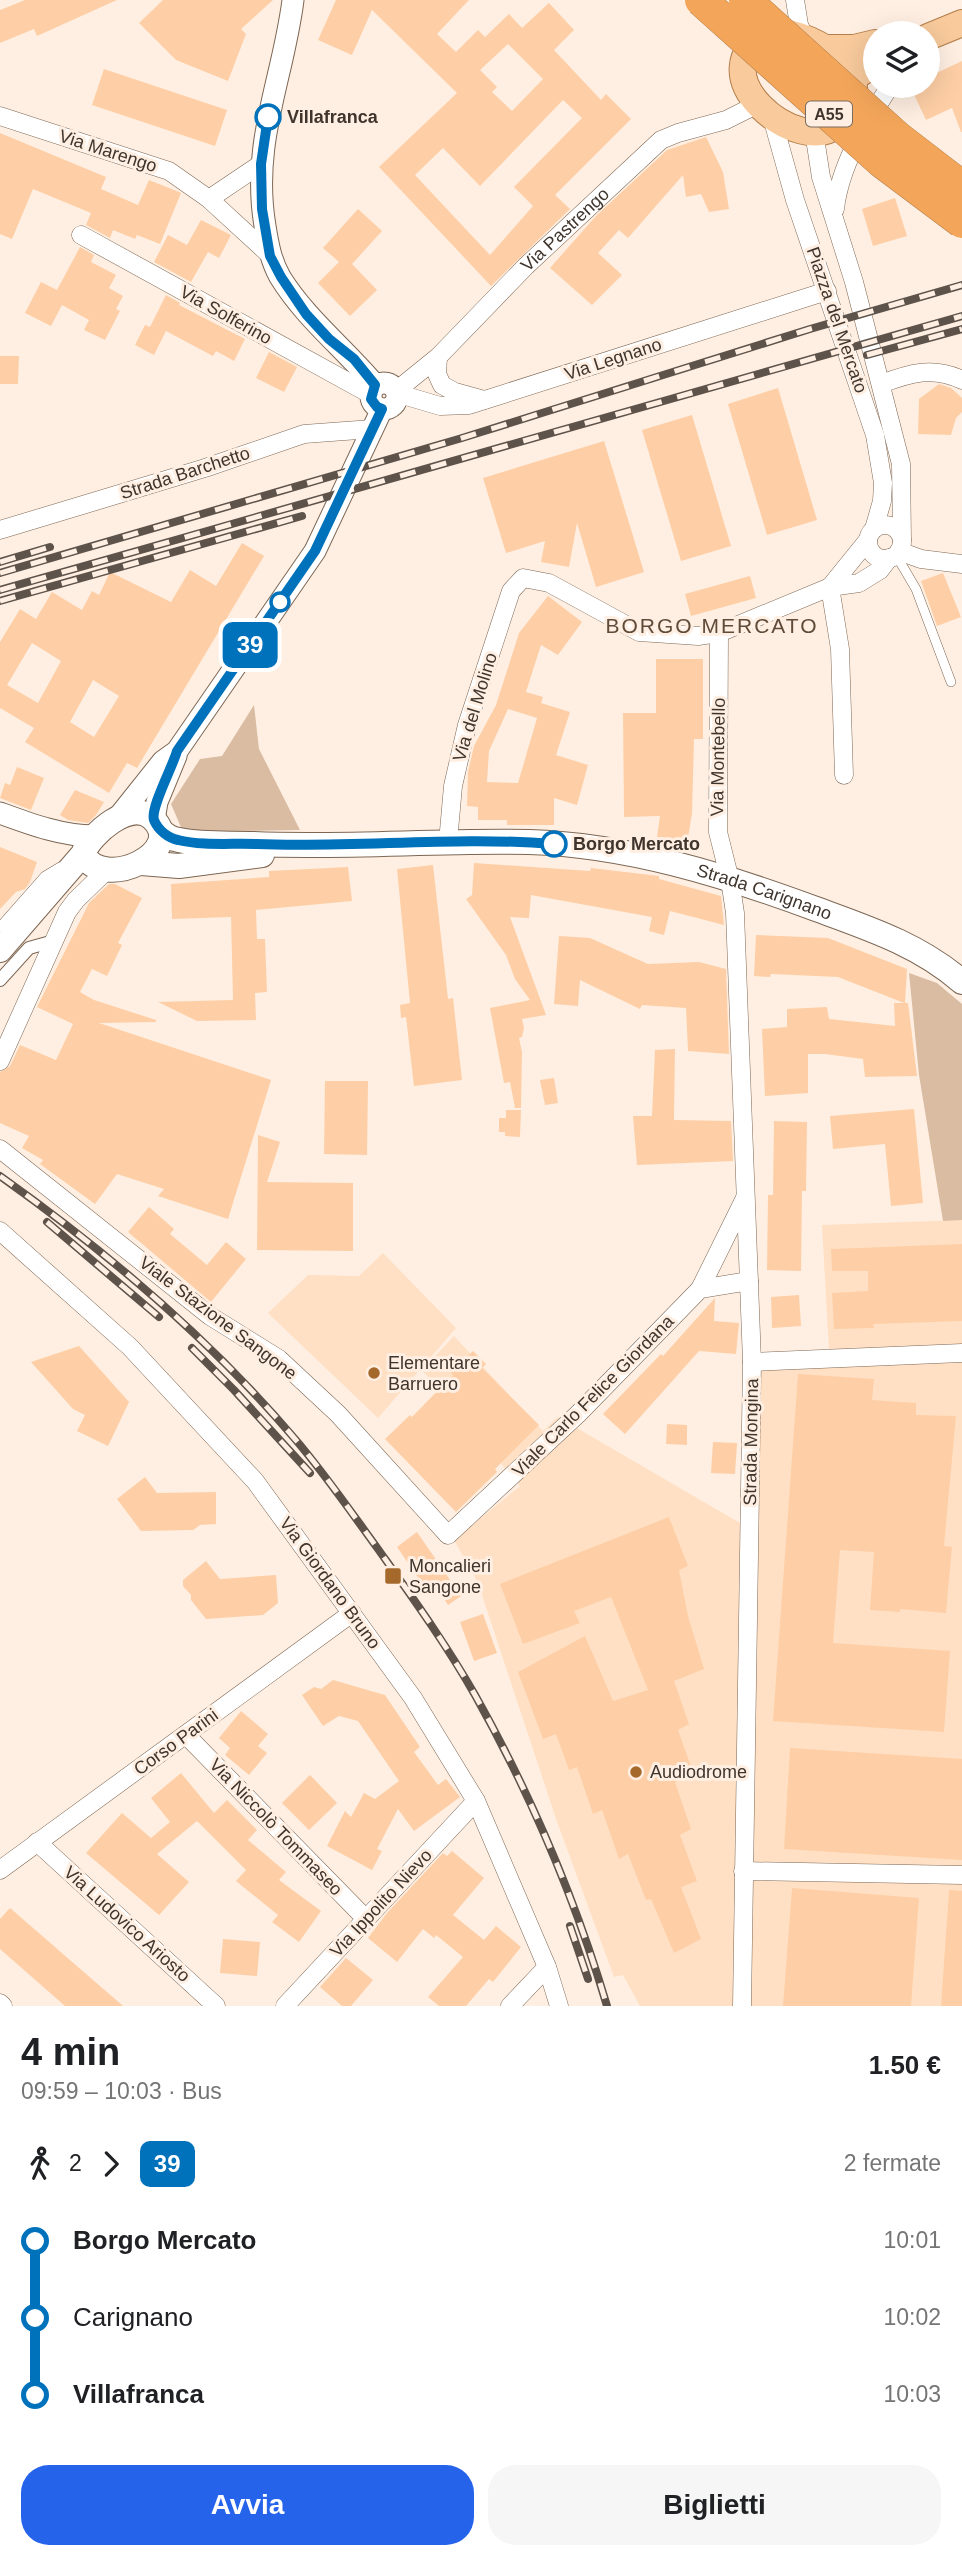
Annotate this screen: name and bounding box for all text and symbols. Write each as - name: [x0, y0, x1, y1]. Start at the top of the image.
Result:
- map controls: [863, 21, 940, 98]
- button: layers: [863, 21, 940, 98]
- road number: A55: [806, 102, 852, 126]
- marker: Villafranca: [255, 104, 281, 130]
- place label: Villafranca: [287, 107, 379, 127]
- street label: Via Marengo: [57, 126, 159, 176]
- street label: Via Pastrengo: [517, 184, 613, 275]
- street label: Piazza del Mercato: [803, 244, 871, 396]
- street label: Via Solferino: [177, 282, 275, 348]
- street label: Via Legnano: [562, 334, 664, 384]
- street label: Strada Barchetto: [118, 443, 252, 503]
- unlabelled marker: [270, 592, 290, 612]
- district label: BORGO MERCATO: [605, 614, 819, 637]
- line badge: 39: [218, 622, 282, 668]
- text: 39: [237, 631, 263, 658]
- street label: Via del Molino: [449, 650, 501, 764]
- street label: Via Montebello: [707, 697, 729, 817]
- marker: Borgo Mercato: [541, 831, 567, 857]
- place label: Borgo Mercato: [573, 834, 700, 854]
- street label: Strada Carignano: [694, 860, 834, 924]
- street label: Viale Stazione Sangone: [135, 1252, 301, 1384]
- street label: Viale Carlo Felice Giordana: [508, 1311, 678, 1481]
- place label: Elementare Barruero: [388, 1353, 480, 1394]
- marker: Elementare Barruero: [366, 1365, 382, 1381]
- street label: Strada Mongina: [740, 1377, 762, 1506]
- street label: Via Giordano Bruno: [276, 1513, 384, 1653]
- place label: Moncalieri Sangone: [409, 1556, 491, 1597]
- marker: Moncalieri Sangone: [383, 1566, 403, 1586]
- street label: Corso Parini: [130, 1705, 222, 1779]
- street label: Via Niccolò Tommaseo: [205, 1754, 347, 1900]
- place label: Audiodrome: [650, 1762, 747, 1782]
- marker: Audiodrome: [628, 1764, 644, 1780]
- street label: Via Ippolito Nievo: [326, 1845, 436, 1961]
- street label: Via Ludovico Ariosto: [60, 1862, 194, 1986]
- text: 4 min: [21, 2031, 120, 2073]
- text: 1.50 €: [869, 2050, 941, 2080]
- text: 09:59 – 10:03 · Bus: [21, 2078, 222, 2104]
- icon: walk: [21, 2145, 59, 2183]
- icon: forward: [92, 2145, 130, 2183]
- text: 2: [69, 2150, 82, 2176]
- text: 39: [154, 2150, 181, 2177]
- text: 2 fermate: [844, 2150, 941, 2176]
- text: Borgo Mercato: [73, 2225, 256, 2255]
- text: 10:01: [883, 2227, 941, 2253]
- text: Carignano: [73, 2302, 193, 2332]
- text: 10:02: [883, 2304, 941, 2330]
- text: Villafranca: [73, 2379, 204, 2409]
- text: 10:03: [883, 2381, 941, 2407]
- button: Avvia: [21, 2465, 474, 2545]
- button: Biglietti: [488, 2465, 941, 2545]

